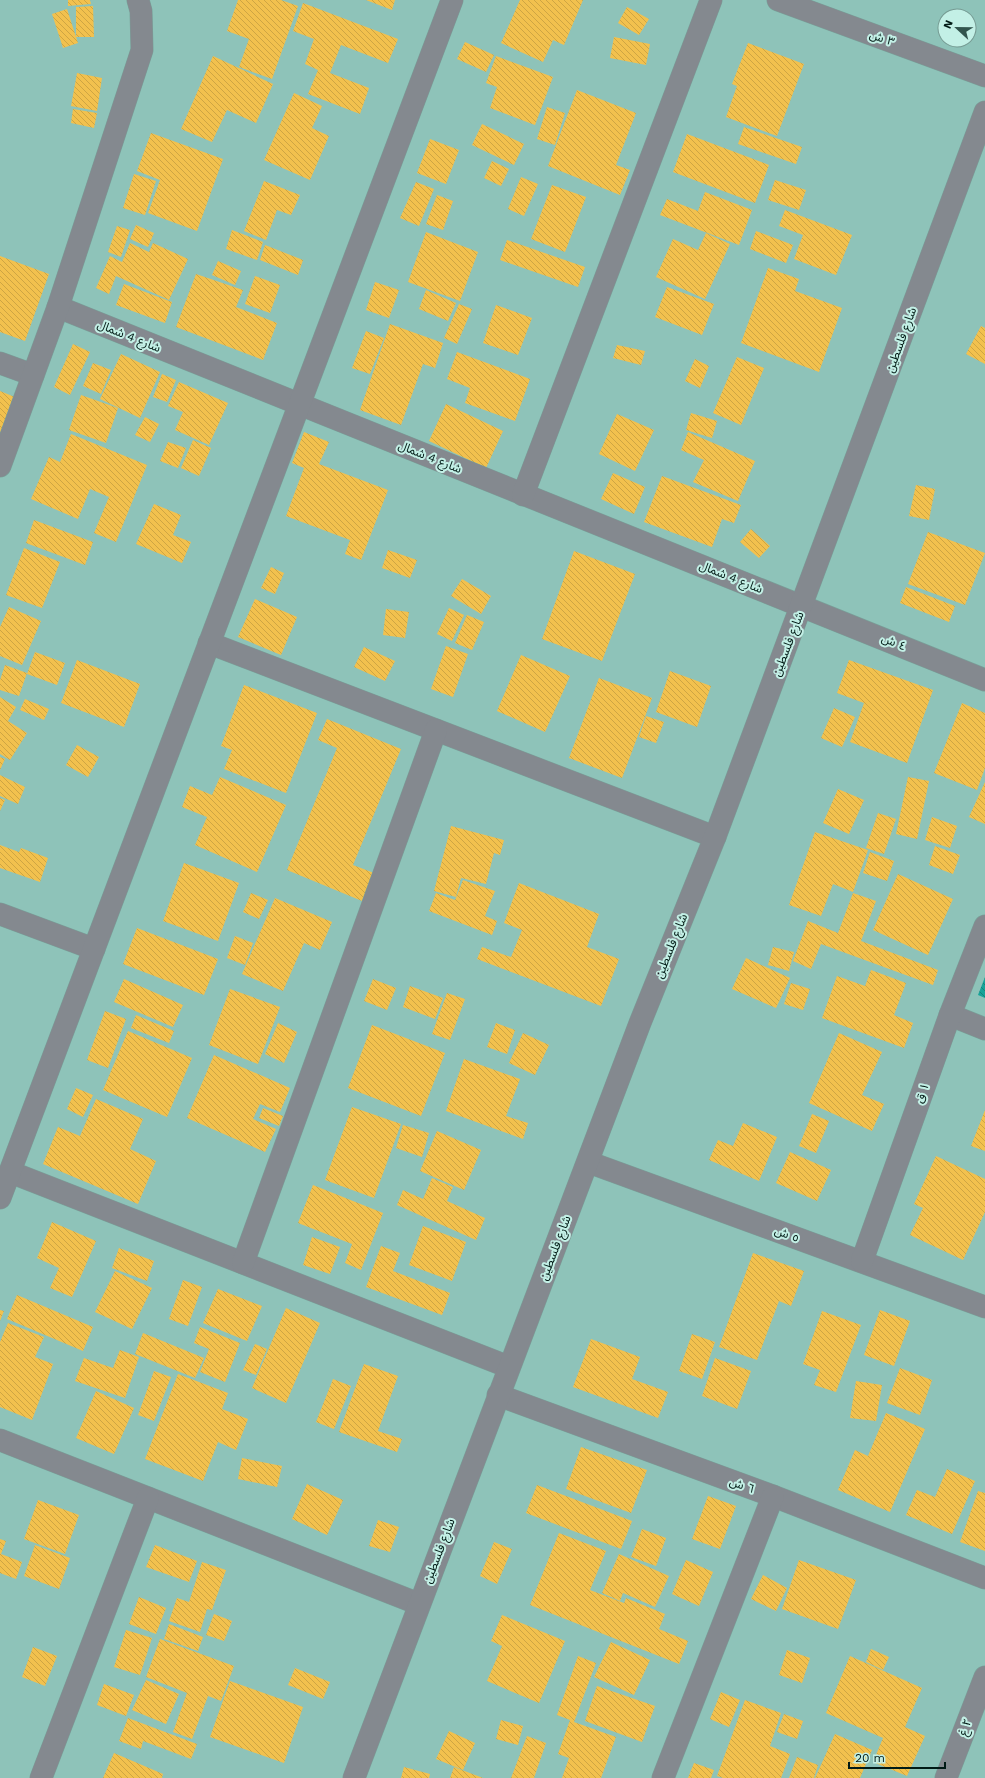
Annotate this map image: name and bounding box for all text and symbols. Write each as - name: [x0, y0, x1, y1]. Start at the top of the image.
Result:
- north arrow: [937, 8, 977, 48]
- text: N: [941, 18, 956, 31]
- street label: ٣ ش: [868, 27, 896, 49]
- street label: شارع فلسطين: [883, 305, 921, 375]
- street label: شارع 4 شمال: [95, 317, 163, 357]
- street label: شارع 4 شمال: [396, 438, 464, 478]
- street label: شارع 4 شمال: [697, 558, 765, 598]
- street label: شارع فلسطين: [769, 610, 809, 679]
- street label: ٤ ش: [880, 631, 908, 653]
- street label: شارع فلسطين: [652, 912, 692, 981]
- street label: ١ ق: [912, 1081, 932, 1105]
- street label: شارع فلسطين: [536, 1214, 576, 1283]
- street label: ٥ ش: [773, 1223, 801, 1245]
- street label: ٦ ش: [728, 1474, 756, 1496]
- street label: شارع فلسطين: [420, 1517, 460, 1586]
- street label: ٢ غ: [955, 1717, 976, 1738]
- scale bar: [849, 1744, 945, 1770]
- text: 20 m: [855, 1751, 885, 1765]

